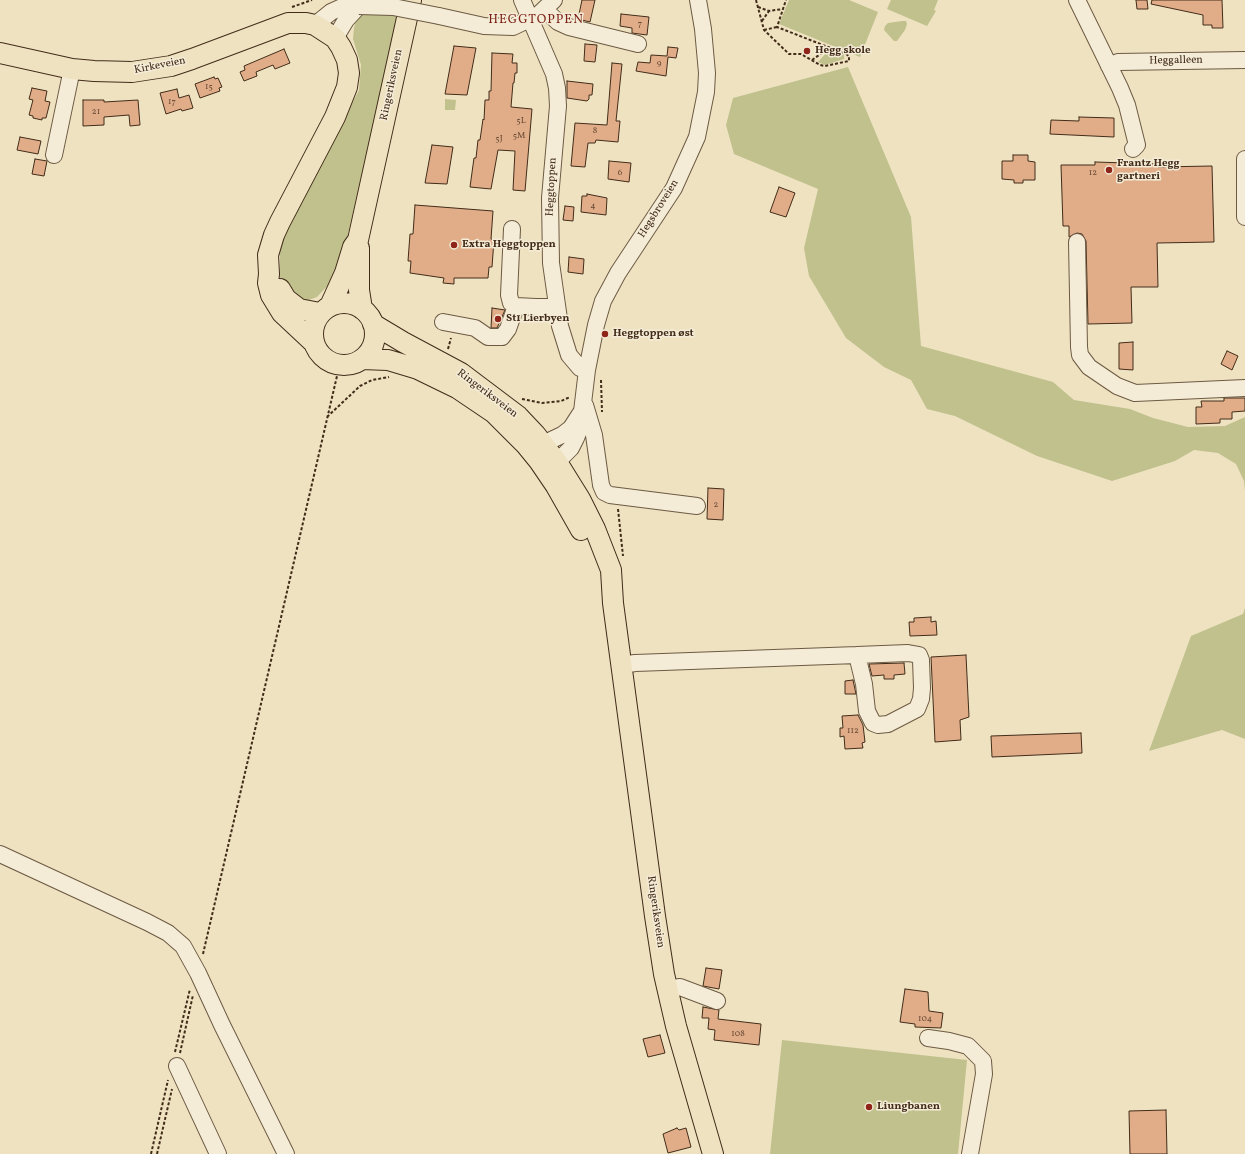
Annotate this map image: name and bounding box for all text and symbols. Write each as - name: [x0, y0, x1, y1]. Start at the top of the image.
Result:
- district label: HEGGTOPPEN: [488, 13, 584, 29]
- house number: 7: [638, 19, 642, 29]
- place label: Hegg skole: [815, 44, 871, 58]
- marker: Hegg skole: [802, 46, 812, 56]
- street label: Ringeriksveien: [378, 48, 406, 122]
- street label: Heggalleen: [1149, 54, 1203, 68]
- street label: Kirkeveien: [133, 55, 187, 77]
- house number: 9: [657, 59, 661, 69]
- house number: 15: [205, 82, 213, 92]
- house number: 17: [168, 97, 176, 107]
- house number: 21: [92, 107, 100, 117]
- house number: 5L: [516, 116, 526, 126]
- house number: 8: [593, 126, 597, 136]
- house number: 5M: [513, 131, 525, 141]
- house number: 5J: [495, 134, 503, 144]
- street label: Heggtoppen: [544, 157, 560, 217]
- place label: Frantz Hegg gartneri: [1117, 157, 1180, 183]
- marker: Frantz Hegg gartneri: [1104, 165, 1114, 175]
- house number: 6: [618, 168, 622, 178]
- house number: 12: [1089, 168, 1097, 178]
- street label: Hegsbroveien: [636, 177, 682, 241]
- house number: 4: [590, 201, 596, 211]
- place label: Extra Heggtoppen: [462, 238, 556, 252]
- marker: Extra Heggtoppen: [449, 240, 459, 250]
- place label: St1 Lierbyen: [506, 312, 569, 326]
- marker: St1 Lierbyen: [493, 314, 503, 324]
- place label: Heggtoppen øst: [613, 327, 694, 341]
- marker: Heggtoppen øst: [600, 329, 610, 339]
- street label: Ringeriksveien: [454, 367, 520, 421]
- house number: 2: [714, 500, 718, 510]
- house number: 112: [847, 726, 859, 736]
- street label: Ringeriksveien: [643, 875, 667, 949]
- house number: 104: [918, 1014, 932, 1024]
- house number: 108: [731, 1029, 745, 1039]
- place label: Liungbanen: [877, 1100, 940, 1114]
- marker: Liungbanen: [864, 1102, 874, 1112]

